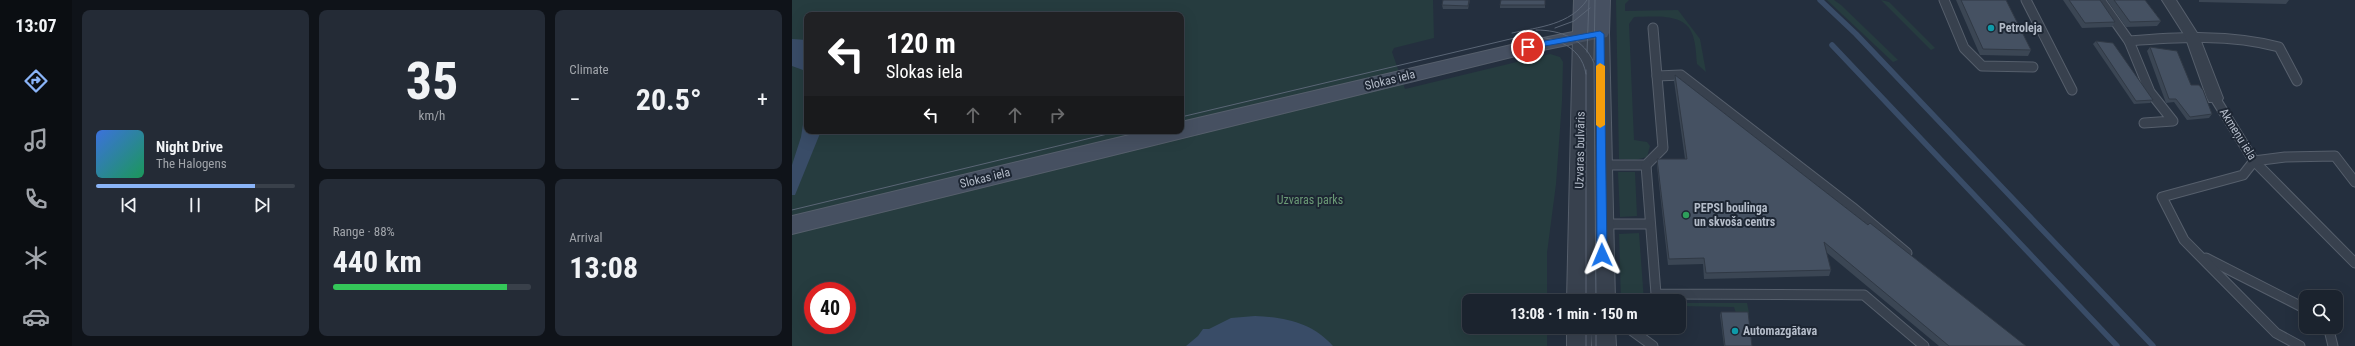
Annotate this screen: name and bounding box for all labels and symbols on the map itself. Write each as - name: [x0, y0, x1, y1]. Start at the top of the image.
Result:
- place label: Petroleja: [1999, 21, 2043, 35]
- marker: Petroleja: [1986, 23, 1996, 33]
- pin: [1511, 30, 1545, 64]
- street label: Slokas iela: [1363, 67, 1417, 93]
- street label: Akmeņu iela: [2216, 106, 2259, 163]
- street label: Uzvaras bulvāris: [1572, 111, 1588, 189]
- street label: Slokas iela: [958, 165, 1012, 191]
- park label: Uzvaras parks: [1277, 193, 1343, 207]
- place label: PEPSI boulinga un skvoša centrs: [1694, 201, 1776, 229]
- marker: PEPSI boulinga un skvoša centrs: [1681, 210, 1691, 220]
- position arrow: [1581, 234, 1623, 276]
- speed limit sign: 40: [804, 282, 856, 334]
- place label: Automazgātava: [1743, 324, 1818, 338]
- marker: Automazgātava: [1730, 326, 1740, 336]

